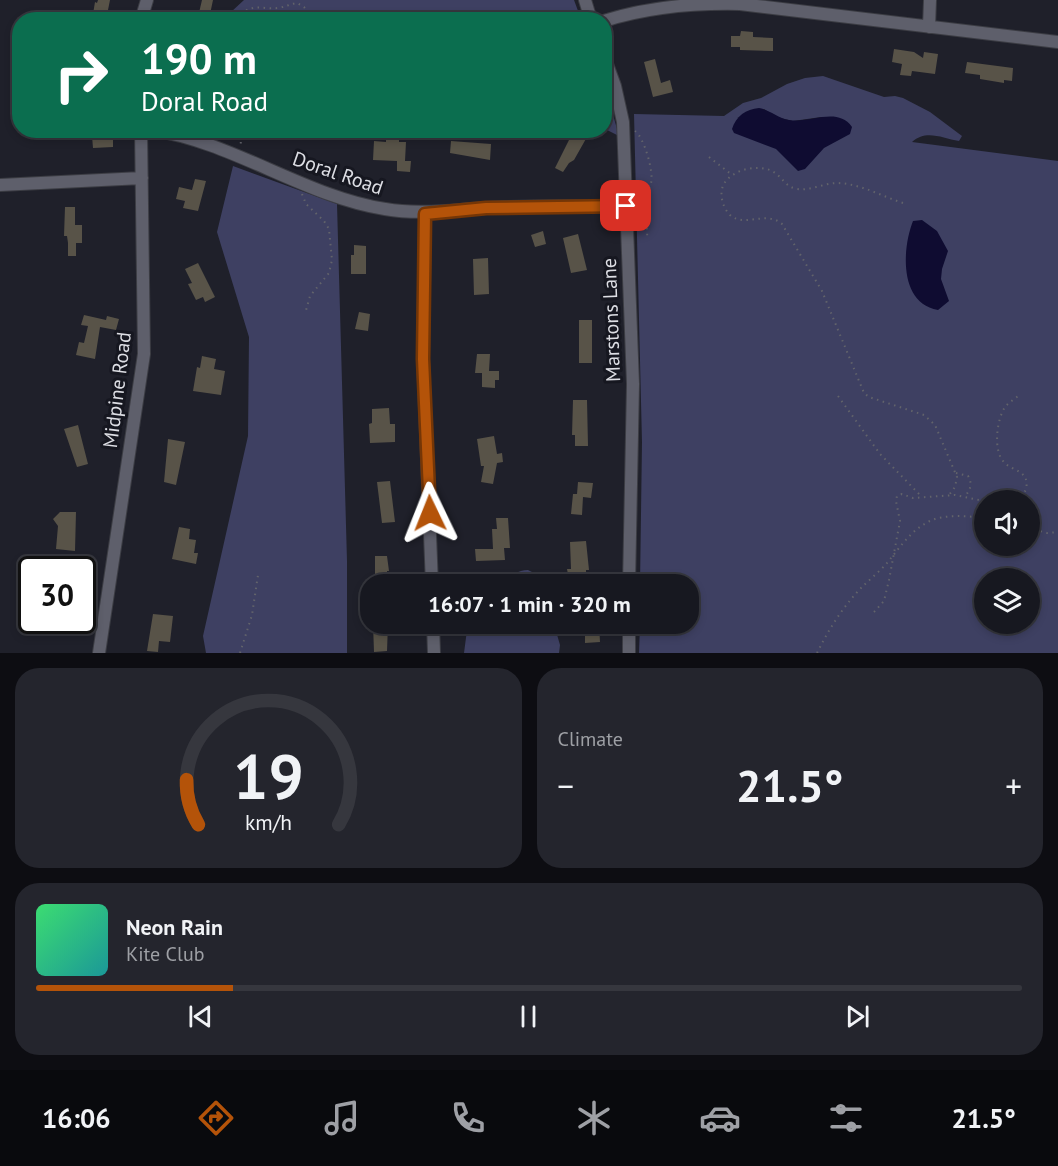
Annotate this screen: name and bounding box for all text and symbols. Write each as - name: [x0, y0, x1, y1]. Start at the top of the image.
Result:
- text: 190 m: [141, 31, 257, 86]
- icon: right: [42, 36, 120, 114]
- text: Doral Road: [141, 84, 268, 118]
- street label: Doral Road: [289, 145, 387, 201]
- pin: [600, 180, 651, 231]
- icon: arrive: [609, 189, 642, 222]
- street label: Marstons Lane: [596, 258, 626, 382]
- street label: Midpine Road: [97, 330, 137, 450]
- position arrow: [398, 481, 462, 545]
- map controls: [974, 490, 1040, 634]
- button: sound: [974, 490, 1040, 556]
- speed limit sign: 30: [18, 556, 96, 634]
- button: layers: [974, 568, 1040, 634]
- text: 16:07 · 1 min · 320 m: [428, 590, 631, 618]
- text: Climate: [558, 726, 623, 752]
- text: 19: [233, 735, 304, 816]
- text: 21.5°: [736, 756, 843, 814]
- text: −: [558, 764, 574, 807]
- text: +: [1005, 764, 1022, 807]
- text: km/h: [245, 808, 292, 836]
- text: Neon Rain: [126, 913, 223, 941]
- text: Kite Club: [126, 941, 204, 967]
- icon: previous: [184, 1000, 217, 1033]
- icon: pause: [512, 1000, 545, 1033]
- icon: next: [841, 1000, 874, 1033]
- icon: directions: [195, 1097, 237, 1139]
- icon: music: [321, 1097, 363, 1139]
- icon: phone: [447, 1097, 489, 1139]
- icon: climate: [573, 1097, 615, 1139]
- icon: car: [699, 1097, 741, 1139]
- icon: filters: [825, 1097, 867, 1139]
- text: 16:06: [42, 1101, 111, 1135]
- text: 21.5°: [952, 1101, 1016, 1135]

